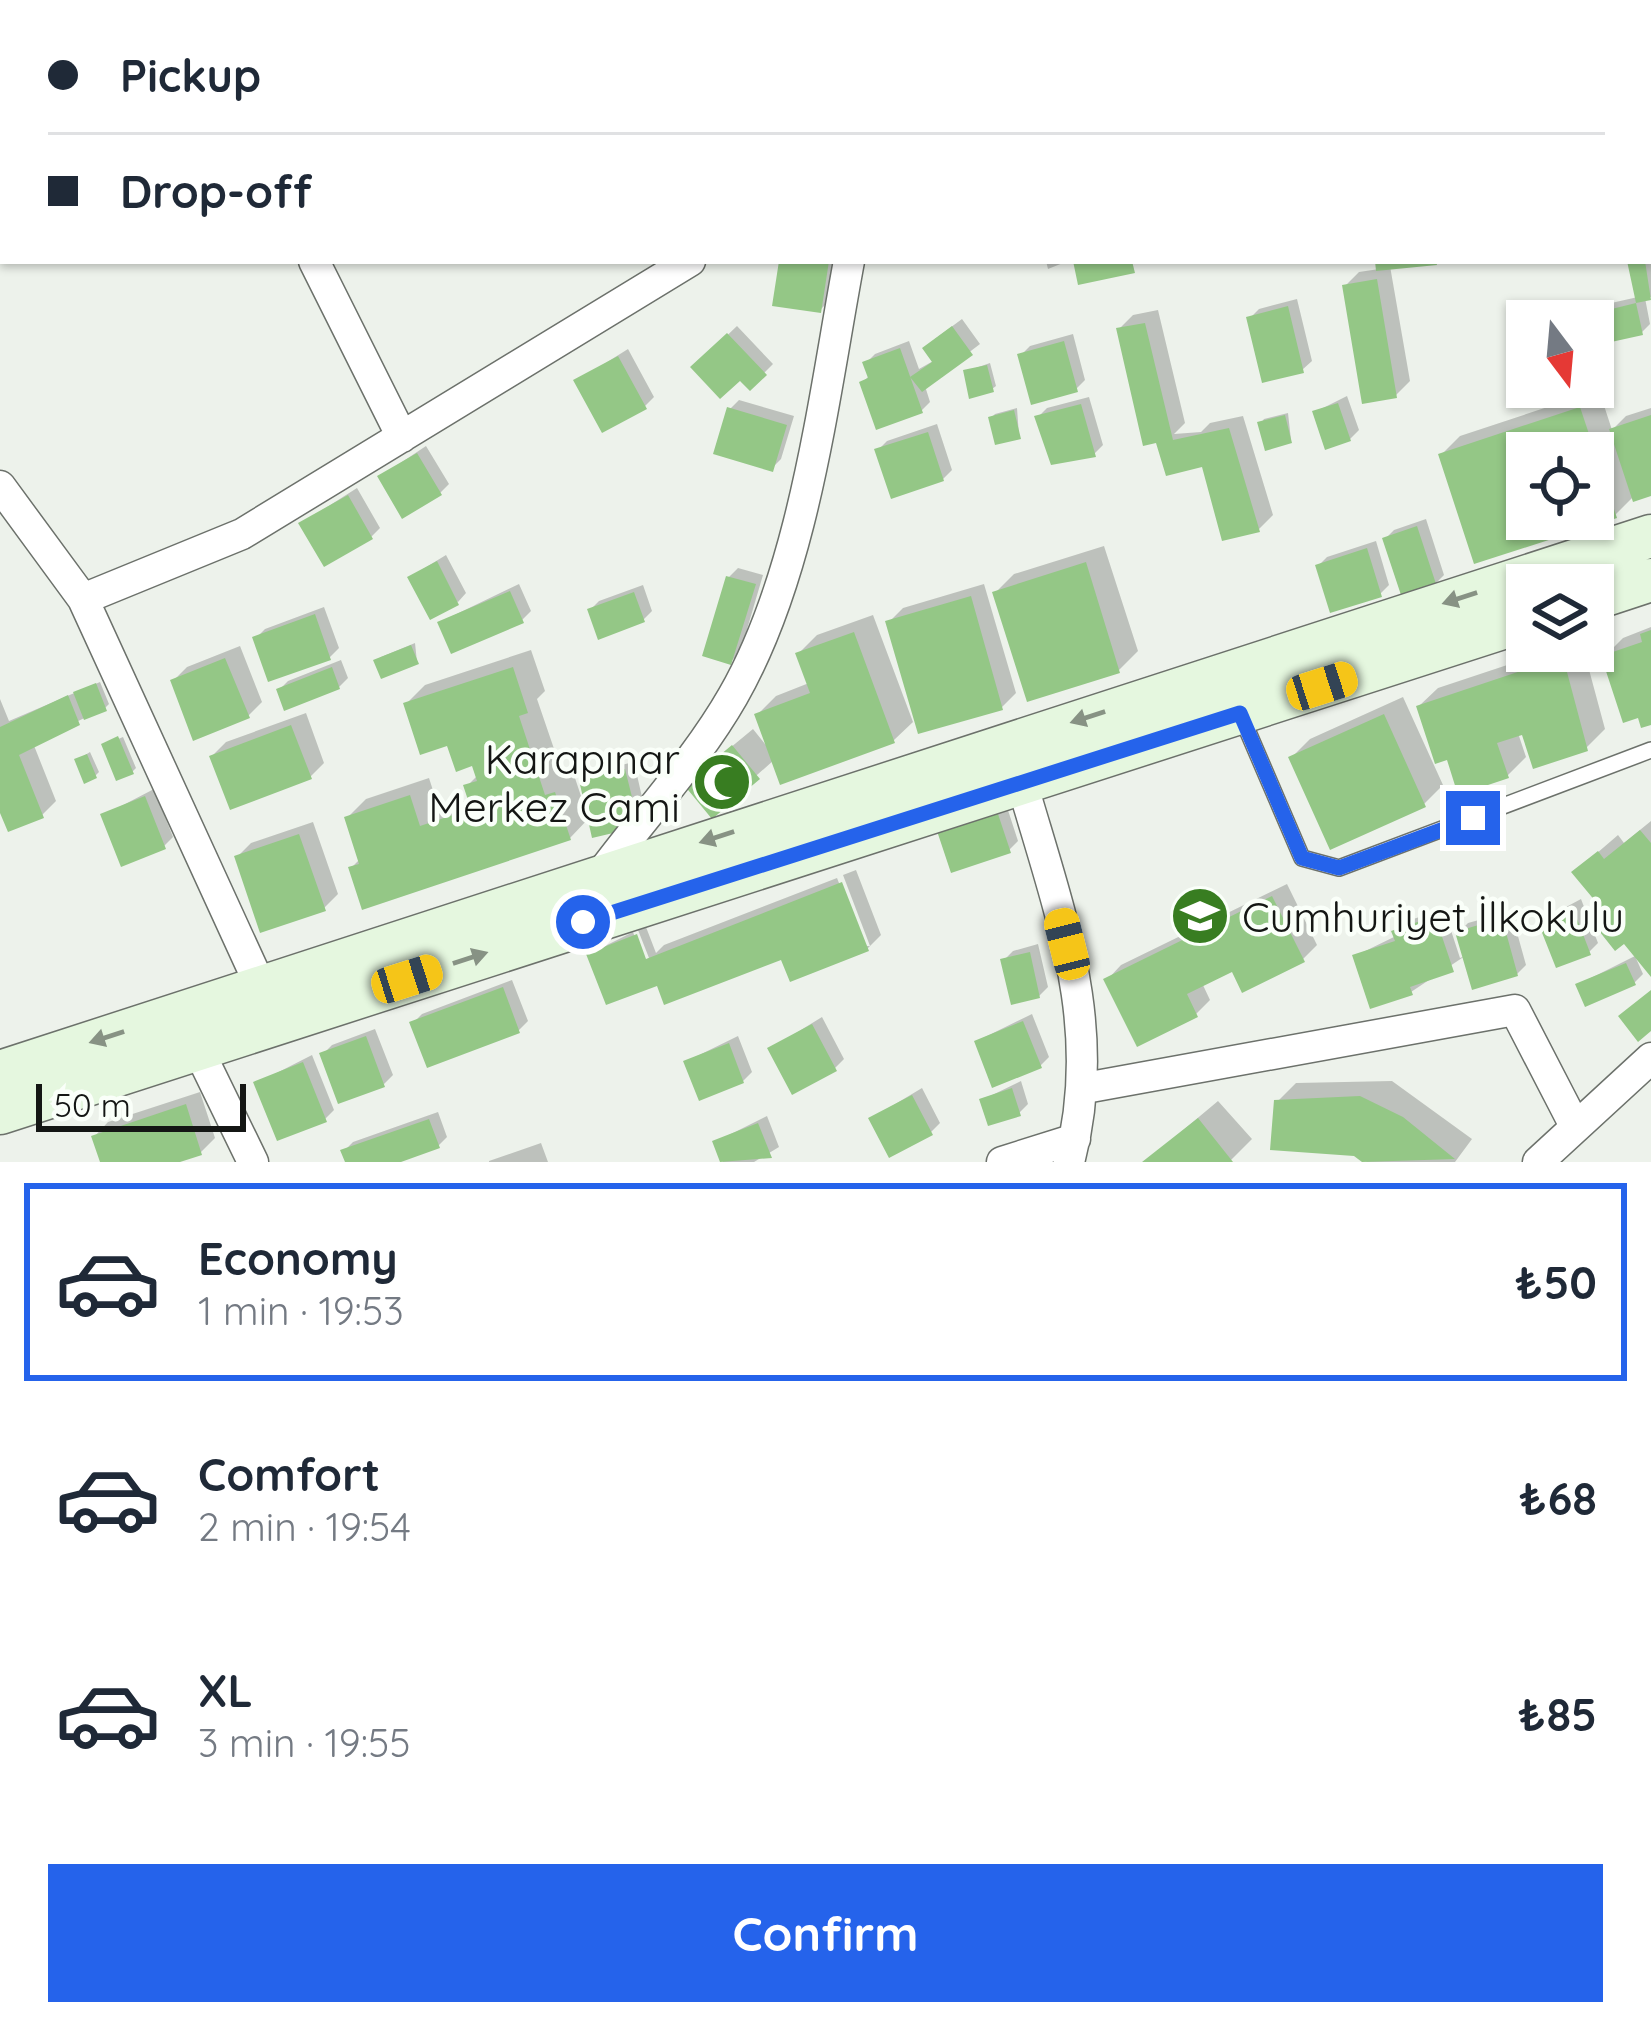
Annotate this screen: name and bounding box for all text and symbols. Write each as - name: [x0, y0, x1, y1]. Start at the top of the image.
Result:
- text: Pickup: [120, 47, 261, 103]
- text: Drop-off: [120, 163, 312, 219]
- north arrow: [1506, 300, 1614, 408]
- map controls: [1506, 300, 1614, 672]
- button: locate: [1506, 432, 1614, 540]
- button: layers: [1506, 564, 1614, 672]
- one-way arrow: [1441, 589, 1478, 608]
- car: [1282, 658, 1362, 714]
- one-way arrow: [1069, 709, 1106, 728]
- place label: Karapınar Merkez Cami: [428, 732, 680, 833]
- mosque icon: Karapınar Merkez Cami: [691, 751, 753, 813]
- route end: [1446, 791, 1500, 845]
- one-way arrow: [698, 828, 735, 847]
- school or university icon: Cumhuriyet İlkokulu: [1169, 885, 1231, 947]
- place label: Cumhuriyet İlkokulu: [1242, 890, 1624, 943]
- route start: [556, 895, 610, 949]
- car: [1041, 905, 1093, 983]
- one-way arrow: [452, 948, 489, 967]
- car: [367, 951, 447, 1007]
- one-way arrow: [88, 1028, 125, 1047]
- scale bar: [36, 1078, 246, 1131]
- text: 50 m: [54, 1084, 131, 1125]
- icon: car: [54, 1228, 162, 1336]
- text: Economy: [198, 1230, 398, 1286]
- text: ₺50: [1515, 1254, 1597, 1310]
- text: 1 min · 19:53: [198, 1286, 404, 1335]
- icon: car: [54, 1444, 162, 1552]
- text: Comfort: [198, 1446, 380, 1502]
- text: ₺68: [1519, 1470, 1597, 1526]
- text: 2 min · 19:54: [198, 1502, 411, 1551]
- icon: car: [54, 1660, 162, 1768]
- text: XL: [198, 1662, 253, 1718]
- text: ₺85: [1518, 1686, 1597, 1742]
- text: 3 min · 19:55: [198, 1718, 410, 1767]
- button: Confirm: [48, 1864, 1603, 2002]

